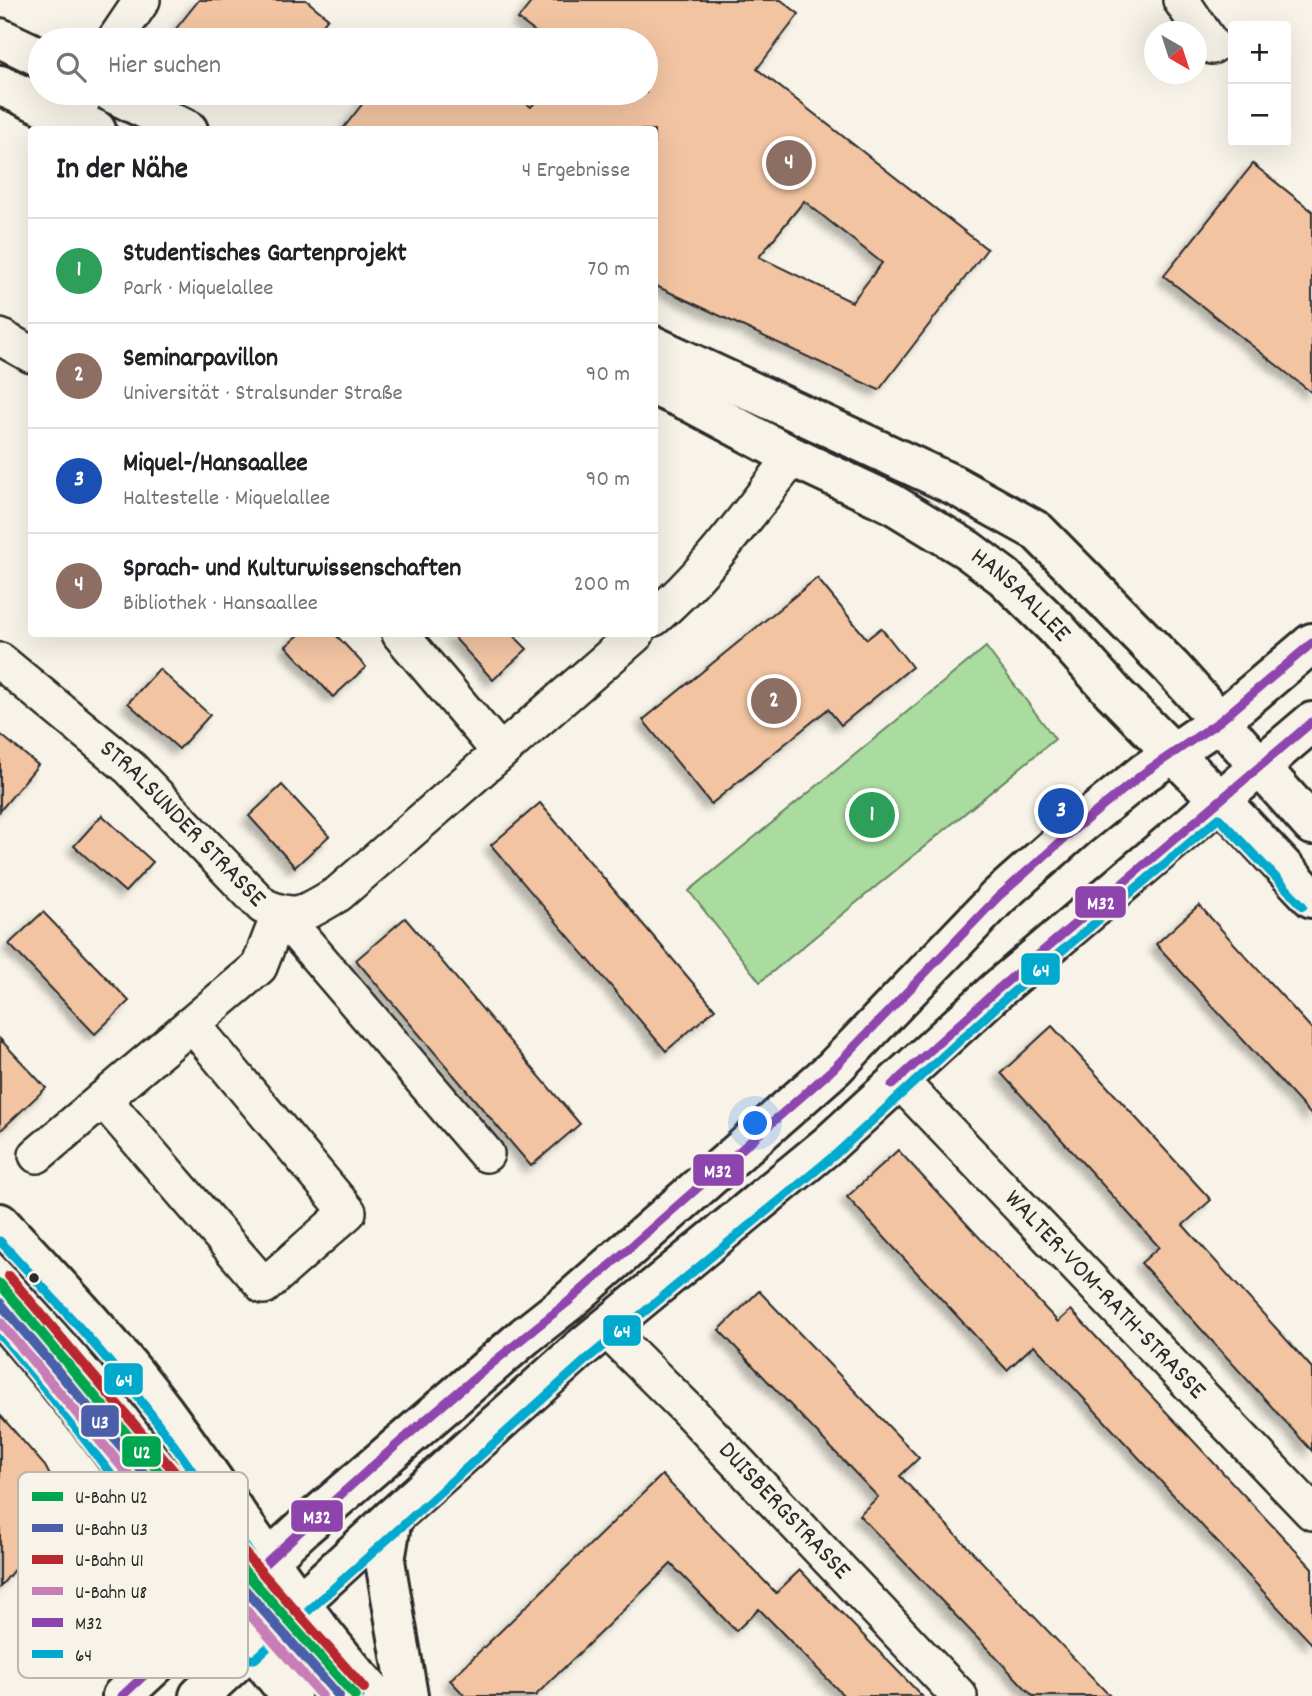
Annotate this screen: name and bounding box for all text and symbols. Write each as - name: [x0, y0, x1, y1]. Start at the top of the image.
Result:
- north arrow: [1144, 21, 1207, 84]
- map controls: [1228, 21, 1291, 147]
- button: +: [1228, 21, 1291, 84]
- search box: [28, 28, 658, 105]
- icon: search: [52, 48, 90, 86]
- text: Hier suchen: [108, 48, 221, 85]
- button: −: [1228, 84, 1291, 147]
- pin: 4: [766, 137, 812, 189]
- text: In der Nähe: [56, 150, 188, 193]
- text: 4 Ergebnisse: [522, 155, 630, 188]
- text: Studentisches Gartenprojekt: [123, 236, 407, 273]
- text: 1: [76, 254, 82, 287]
- text: 70 m: [588, 254, 630, 287]
- text: Park · Miquelallee: [123, 273, 273, 306]
- text: Seminarpavillon: [123, 341, 278, 378]
- text: 2: [74, 359, 84, 392]
- text: 90 m: [586, 359, 630, 392]
- text: Universität · Stralsunder Straße: [123, 378, 403, 411]
- text: Miquel-/Hansaallee: [123, 446, 308, 483]
- text: 3: [74, 464, 84, 497]
- text: 90 m: [586, 464, 630, 497]
- text: Haltestelle · Miquelallee: [123, 483, 330, 516]
- street label: HANSAALLEE: [962, 539, 1079, 651]
- text: Sprach- und Kulturwissenschaften: [123, 551, 461, 588]
- text: 4: [74, 569, 84, 602]
- text: 200 m: [574, 569, 630, 602]
- text: Bibliothek · Hansaallee: [123, 588, 318, 621]
- pin: 2: [751, 675, 797, 727]
- street label: STRALSUNDER STRASSE: [91, 731, 274, 917]
- pin: 3: [1038, 785, 1084, 837]
- pin: 1: [849, 789, 895, 841]
- line badge: M32: [1074, 885, 1127, 919]
- text: M32: [1087, 892, 1115, 919]
- line badge: 64: [1020, 952, 1061, 986]
- text: 64: [1032, 959, 1050, 986]
- your location: [738, 1106, 772, 1140]
- line badge: M32: [692, 1153, 745, 1187]
- text: M32: [704, 1160, 732, 1187]
- street label: WALTER-VOM-RATH-STRASSE: [995, 1182, 1214, 1409]
- unlabelled marker: [27, 1271, 41, 1285]
- line badge: 64: [602, 1314, 642, 1347]
- text: 64: [613, 1320, 631, 1347]
- line badge: 64: [103, 1362, 144, 1396]
- text: 64: [115, 1369, 133, 1396]
- line badge: U3: [80, 1404, 120, 1438]
- text: U3: [91, 1411, 109, 1438]
- street label: DUISBERGSTRASSE: [709, 1433, 859, 1589]
- line badge: U2: [121, 1435, 162, 1468]
- text: U2: [133, 1441, 151, 1468]
- legend: [18, 1472, 248, 1678]
- text: U-Bahn U2: [75, 1486, 148, 1513]
- line badge: M32: [290, 1499, 344, 1533]
- text: M32: [303, 1506, 331, 1533]
- text: U-Bahn U3: [75, 1518, 148, 1545]
- text: U-Bahn U1: [75, 1549, 144, 1576]
- text: U-Bahn U8: [75, 1581, 147, 1608]
- text: M32: [75, 1612, 103, 1639]
- text: 64: [75, 1644, 92, 1671]

